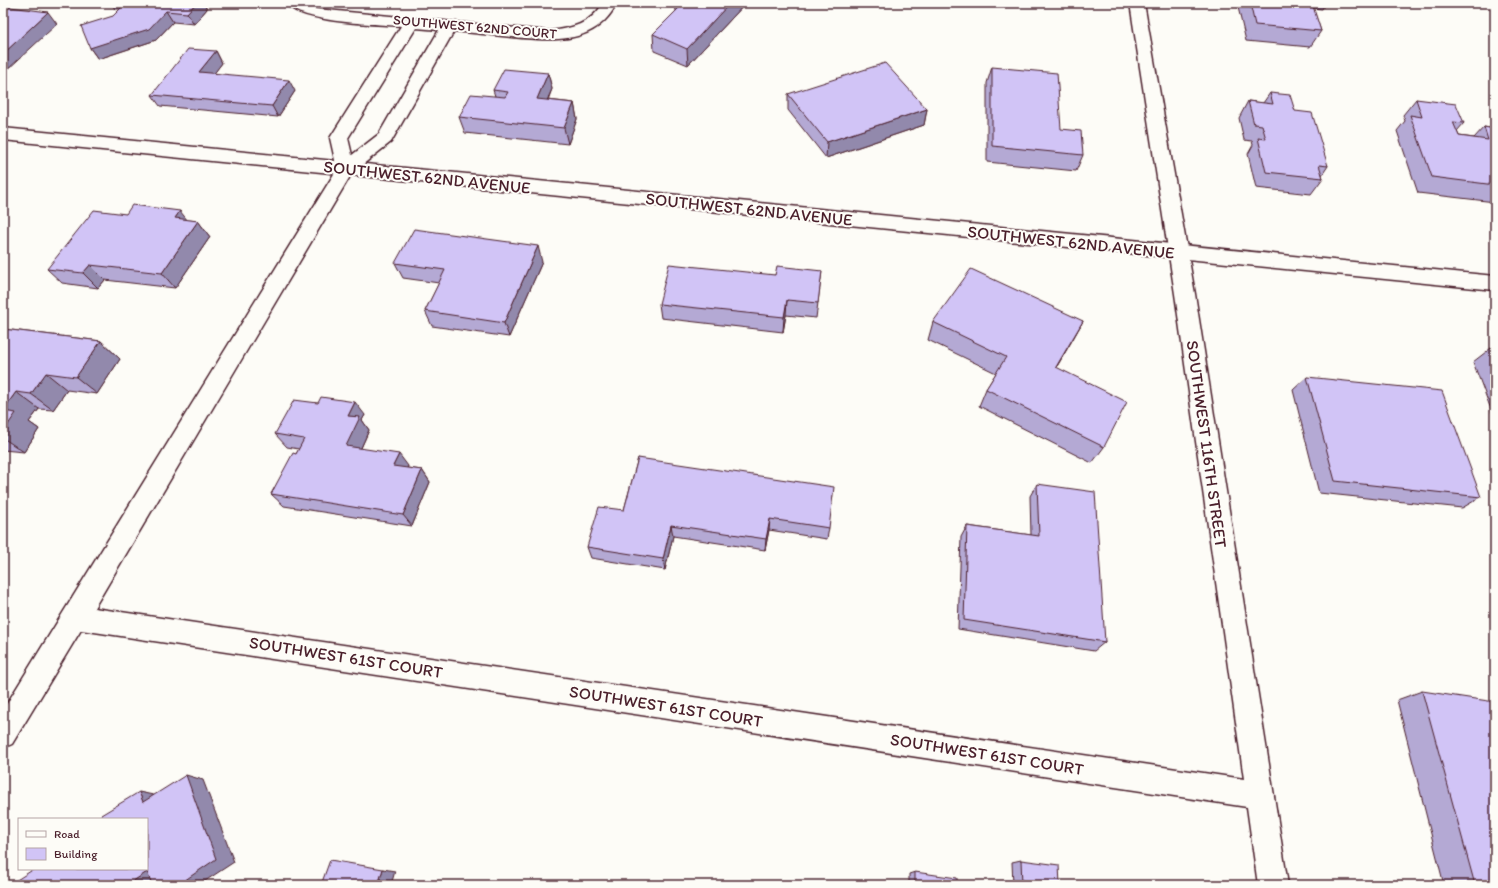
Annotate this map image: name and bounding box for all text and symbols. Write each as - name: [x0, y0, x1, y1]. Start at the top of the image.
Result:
- street label: SOUTHWEST 62ND COURT: [392, 11, 558, 43]
- street label: SOUTHWEST 62ND AVENUE: [323, 156, 531, 198]
- street label: SOUTHWEST 62ND AVENUE: [645, 188, 853, 230]
- street label: SOUTHWEST 62ND AVENUE: [967, 221, 1175, 263]
- street label: SOUTHWEST 116TH STREET: [1183, 339, 1232, 549]
- street label: SOUTHWEST 61ST COURT: [248, 632, 445, 682]
- street label: SOUTHWEST 61ST COURT: [568, 681, 765, 731]
- street label: SOUTHWEST 61ST COURT: [889, 729, 1086, 779]
- legend: [18, 818, 148, 870]
- text: Road: [54, 827, 80, 841]
- text: Building: [54, 847, 98, 861]

